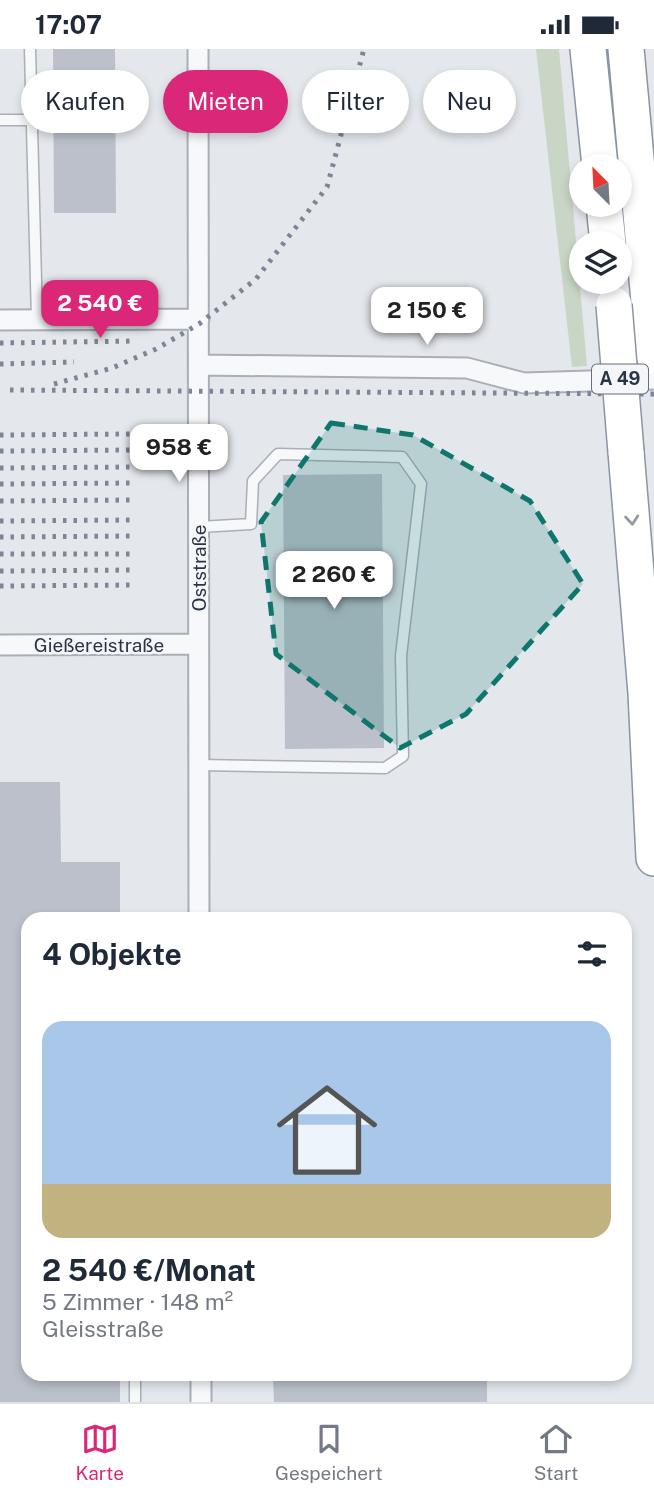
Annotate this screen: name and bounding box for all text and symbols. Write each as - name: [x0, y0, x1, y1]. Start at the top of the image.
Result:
- text: 17:07: [35, 9, 102, 40]
- chip: Kaufen: [21, 70, 149, 133]
- chip: Mieten: [163, 70, 288, 133]
- chip: Filter: [302, 70, 409, 133]
- chip: Neu: [423, 70, 516, 133]
- north arrow: [569, 154, 632, 217]
- map controls: [569, 154, 632, 294]
- button: layers: [569, 231, 632, 294]
- pin: 2 540 €: [35, 281, 165, 340]
- pin: 2 150 €: [362, 287, 492, 347]
- text: 2 540 €: [57, 289, 143, 316]
- text: 2 150 €: [387, 296, 467, 323]
- road number: A 49: [592, 365, 648, 393]
- pin: 958 €: [130, 425, 228, 484]
- text: 958 €: [146, 433, 212, 460]
- one-way arrow: [624, 515, 639, 526]
- street label: Oststraße: [188, 525, 210, 611]
- pin: 2 260 €: [269, 552, 399, 611]
- text: 2 260 €: [292, 560, 376, 587]
- street label: Gießereistraße: [34, 634, 164, 656]
- icon: filters: [573, 935, 611, 973]
- text: 4 Objekte: [42, 936, 182, 972]
- icon: home: [264, 1067, 390, 1193]
- text: 2 540 €/Monat: [42, 1252, 256, 1288]
- text: 5 Zimmer · 148 m²: [42, 1288, 233, 1315]
- text: Gleisstraße: [42, 1315, 164, 1342]
- tab: Karte: [76, 1420, 124, 1484]
- tab: Gespeichert: [275, 1420, 383, 1484]
- tab: Start: [534, 1420, 578, 1484]

